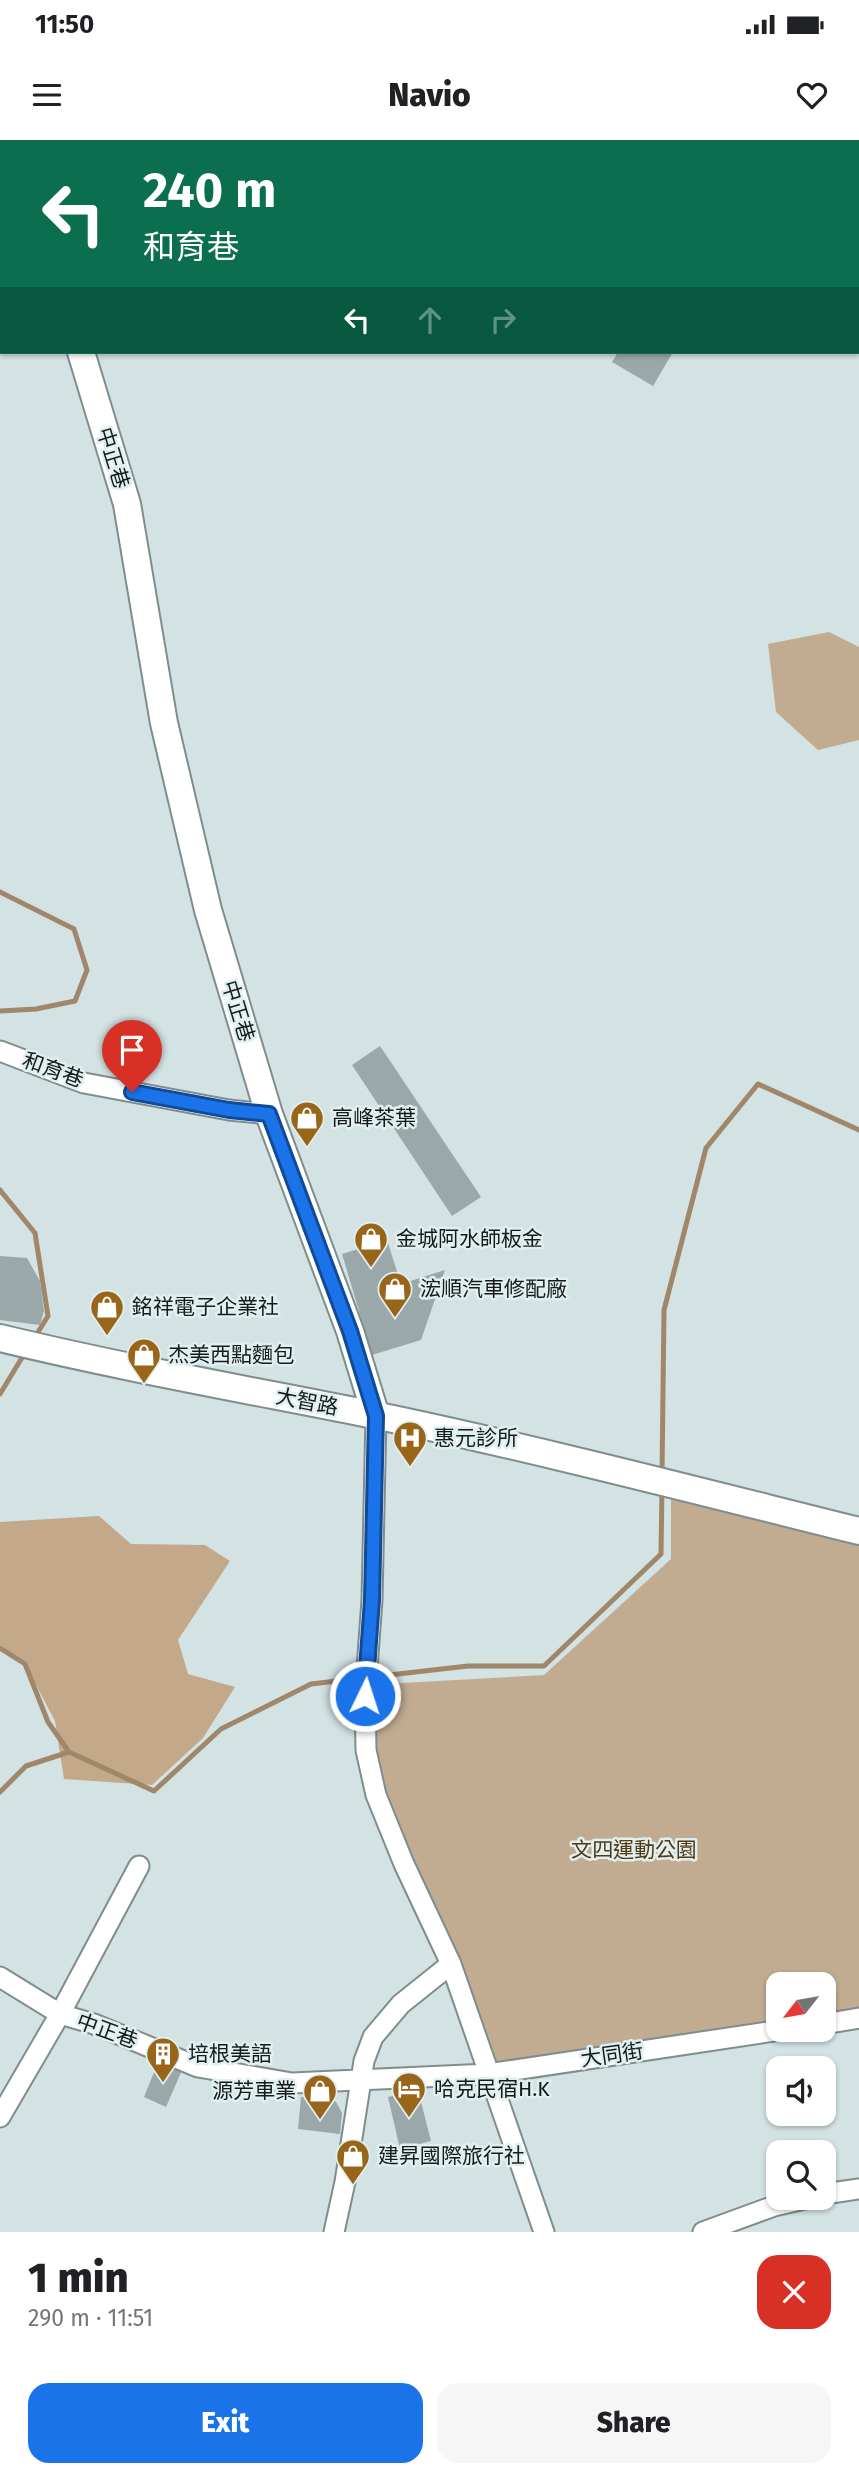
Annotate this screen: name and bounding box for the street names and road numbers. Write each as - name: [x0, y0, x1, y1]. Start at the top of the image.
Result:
- street label: 中正巷: [91, 424, 135, 492]
- street label: 中正巷: [216, 977, 260, 1045]
- street label: 和育巷: [19, 1047, 87, 1093]
- street label: 大智路: [274, 1383, 340, 1421]
- street label: 中正巷: [73, 2008, 141, 2054]
- street label: 大同街: [579, 2038, 645, 2072]

